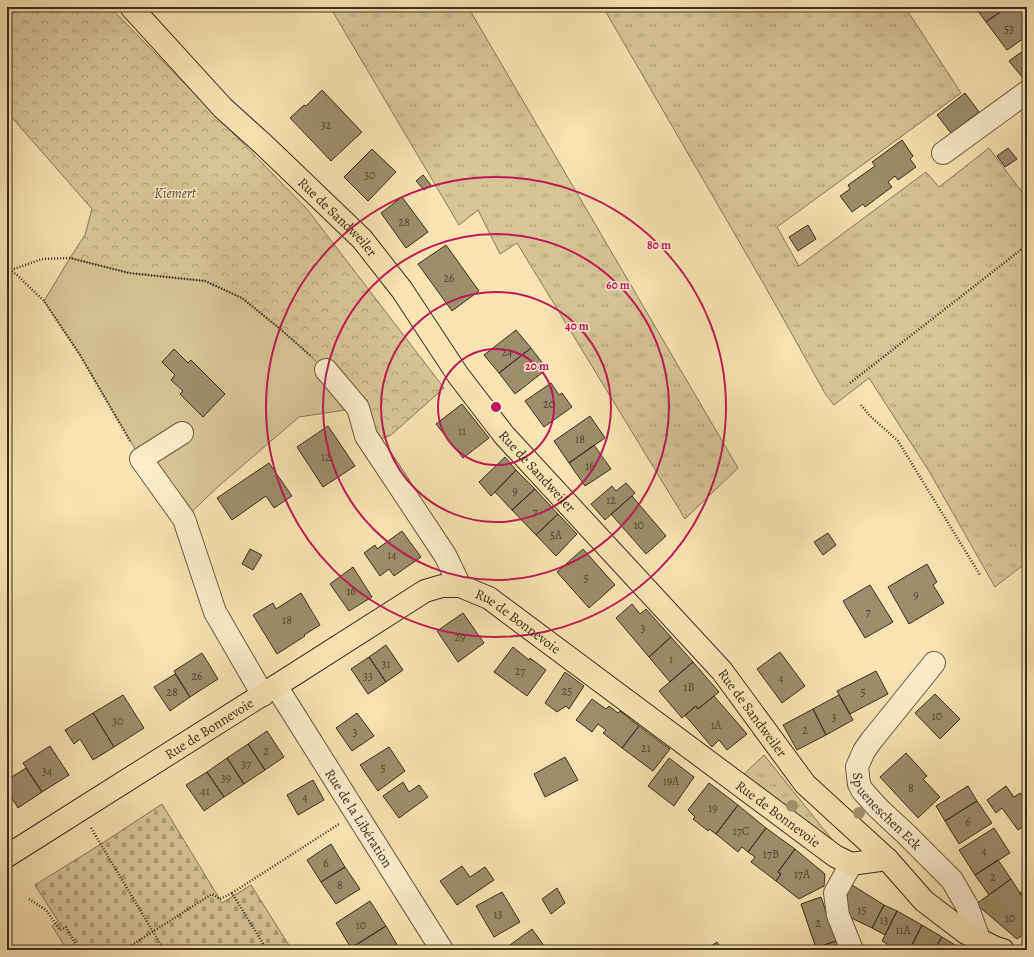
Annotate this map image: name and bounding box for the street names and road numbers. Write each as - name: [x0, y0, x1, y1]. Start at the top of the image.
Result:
- street label: Rue de Sandweiler: [294, 173, 382, 261]
- street label: Rue de Sandweiler: [494, 426, 580, 517]
- street label: Rue de Bonnevoie: [472, 584, 565, 658]
- street label: Rue de Sandweiler: [713, 665, 791, 762]
- street label: Rue de Bonnevoie: [161, 694, 257, 764]
- street label: Rue de la Libération: [320, 765, 397, 872]
- street label: Spueneschen Eck: [848, 771, 926, 854]
- street label: Rue de Bonnevoie: [732, 776, 824, 852]

